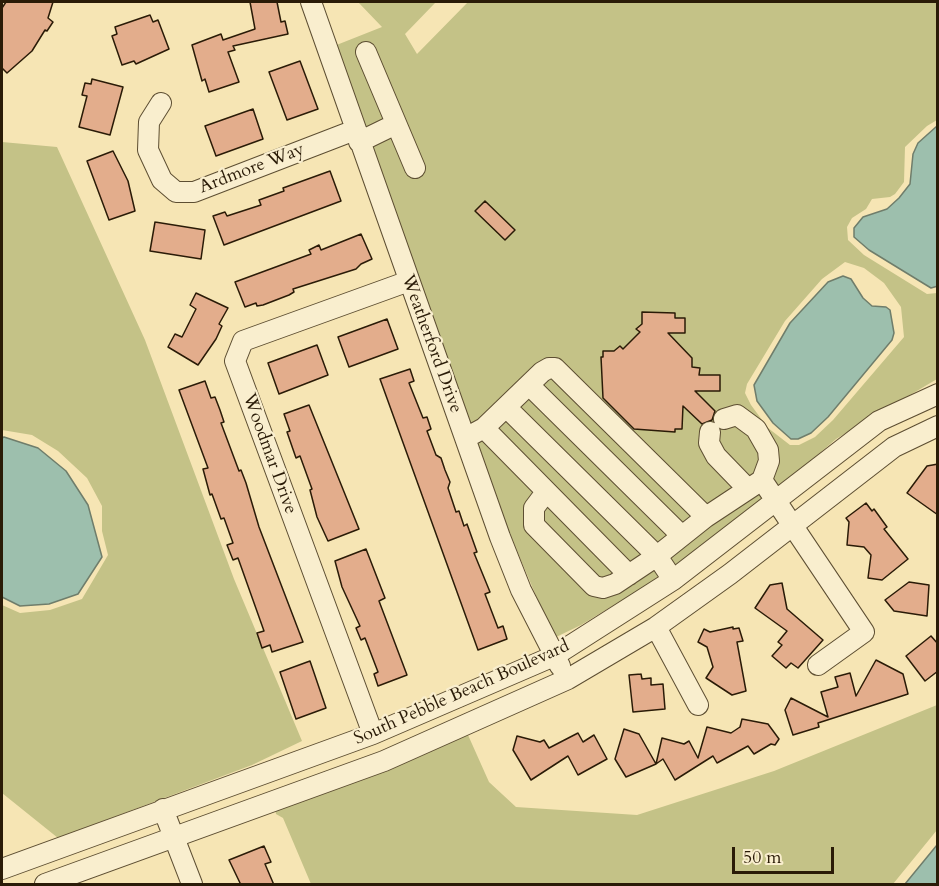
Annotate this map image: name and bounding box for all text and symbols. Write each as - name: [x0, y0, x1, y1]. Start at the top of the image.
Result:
- street label: Ardmore Way: [196, 139, 308, 199]
- street label: Weatherford Drive: [396, 272, 466, 416]
- street label: Woodmar Drive: [237, 391, 301, 517]
- street label: South Pebble Beach Boulevard: [351, 636, 573, 750]
- scale bar: [735, 835, 837, 873]
- text: 50 m: [743, 845, 782, 870]

